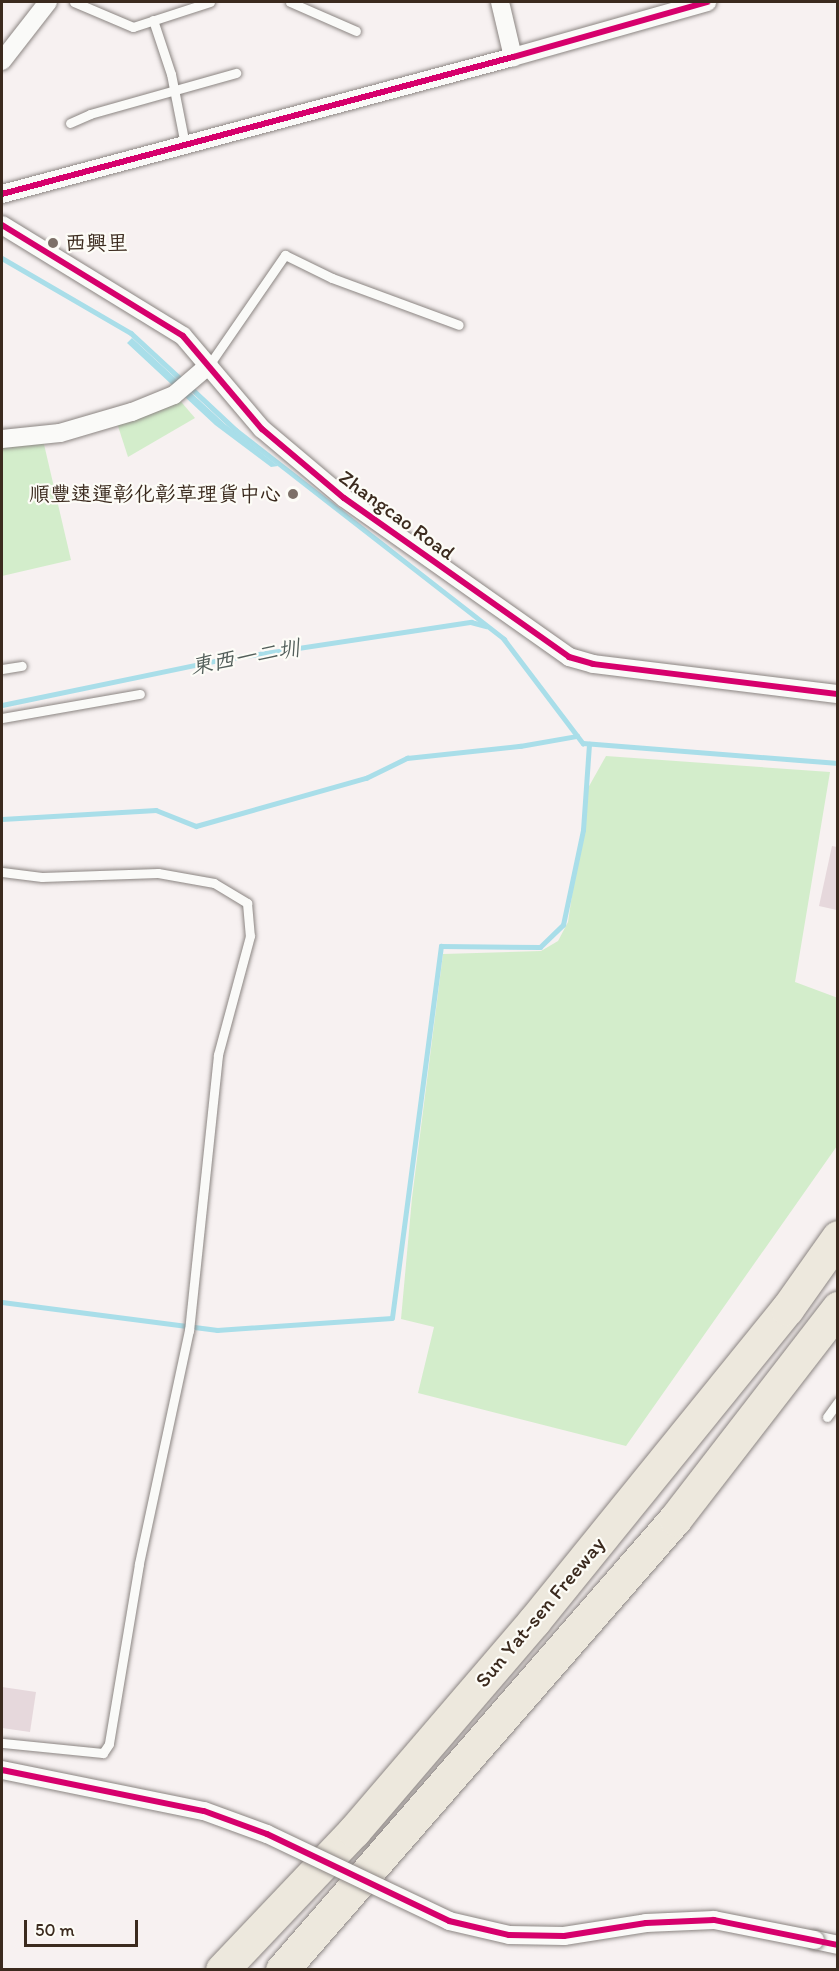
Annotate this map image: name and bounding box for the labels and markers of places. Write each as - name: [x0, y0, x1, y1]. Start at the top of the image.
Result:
- place label: 西興里: [65, 230, 128, 256]
- marker: 西興里: [46, 236, 60, 250]
- place label: 順豐速運彰化彰草理貨中心: [29, 481, 281, 507]
- marker: 順豐速運彰化彰草理貨中心: [286, 487, 300, 501]

